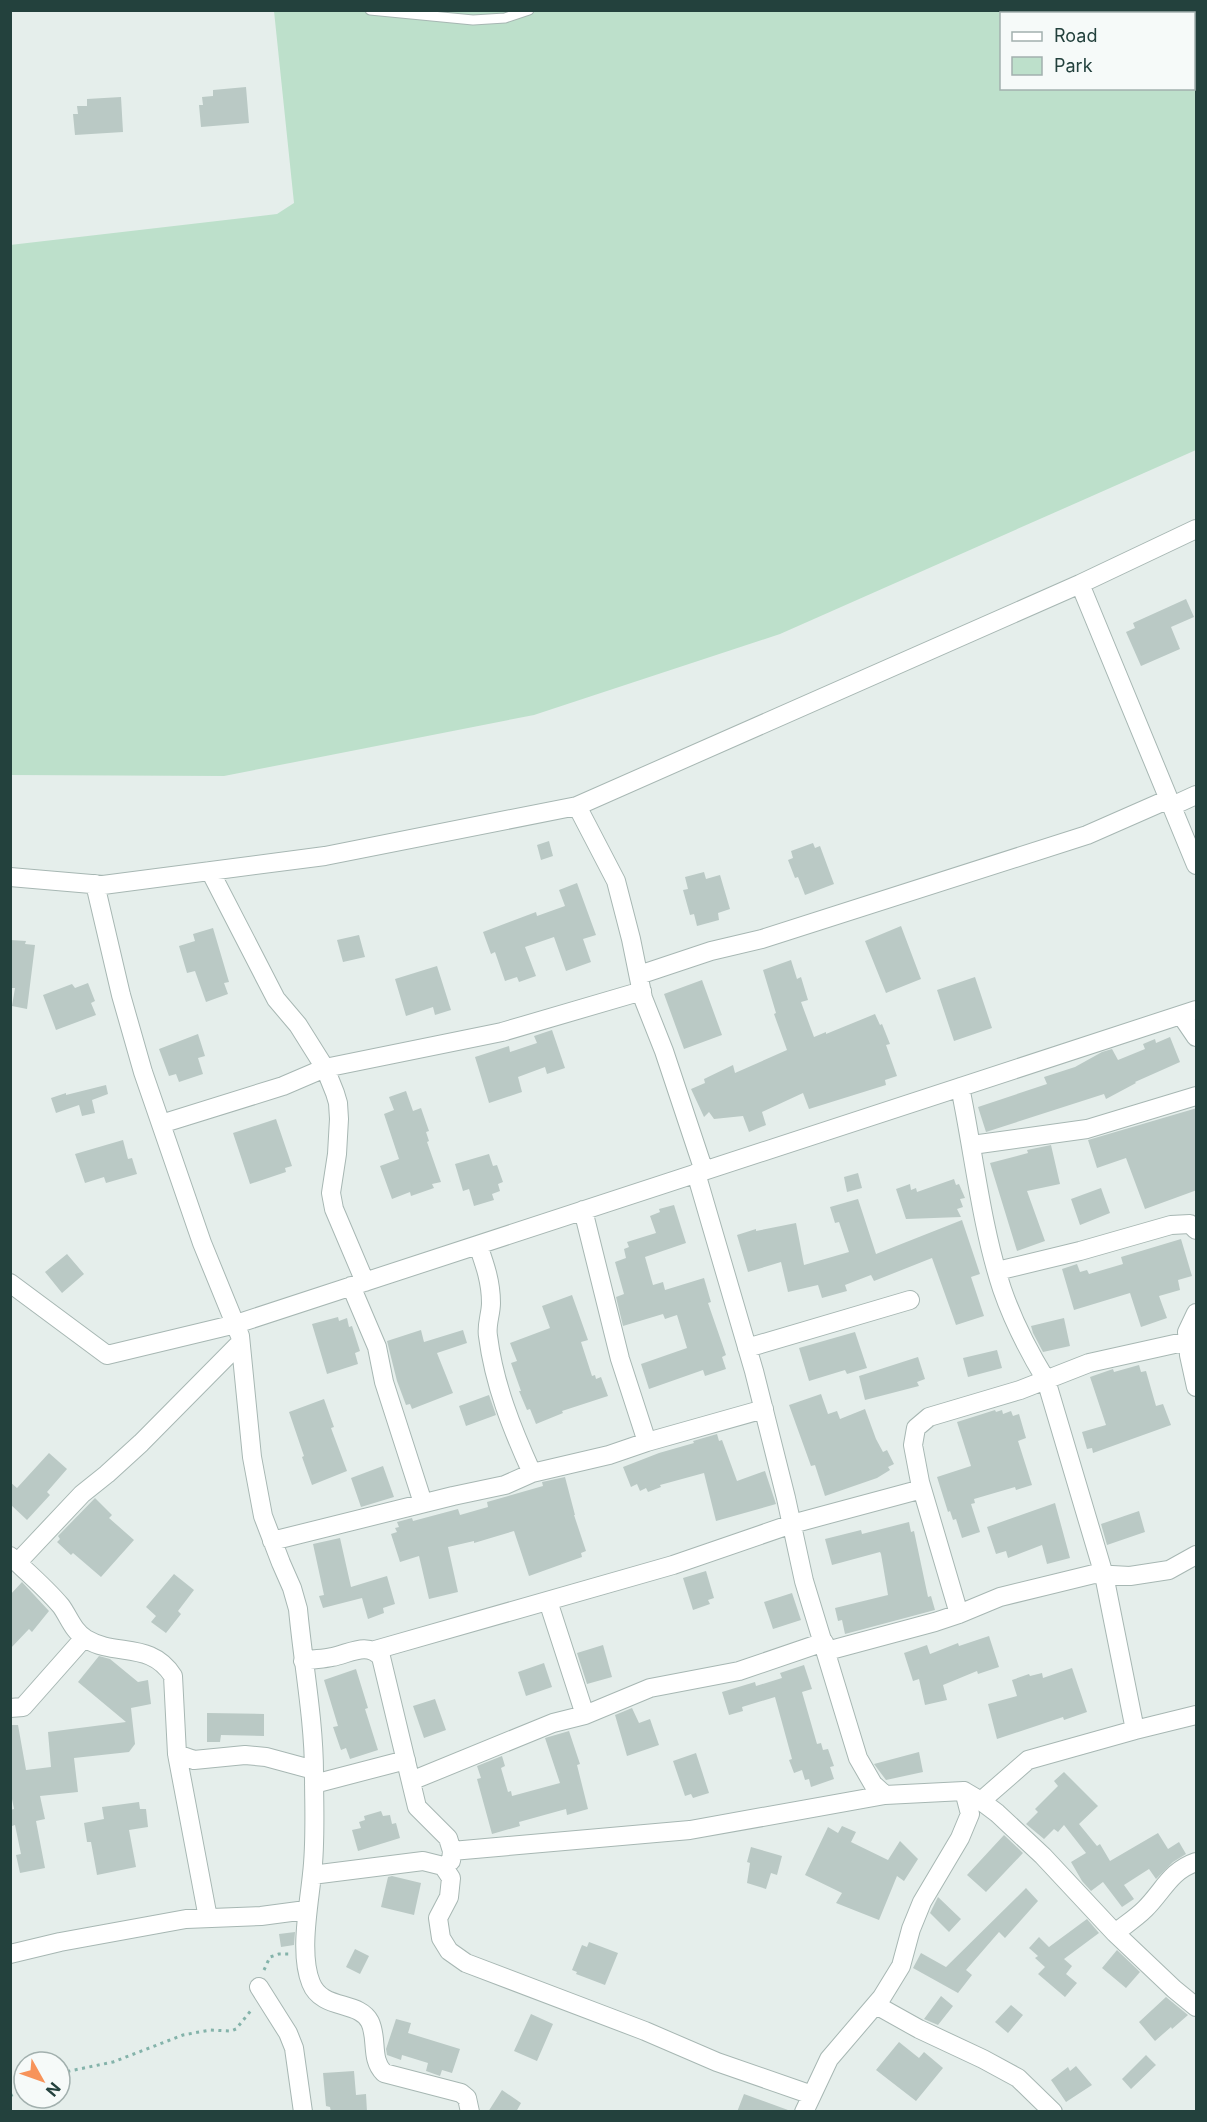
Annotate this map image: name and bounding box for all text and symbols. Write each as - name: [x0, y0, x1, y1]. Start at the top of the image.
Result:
- legend: [1000, 12, 1195, 90]
- text: Road: [1054, 25, 1097, 46]
- text: Park: [1054, 55, 1093, 76]
- north arrow: [12, 2050, 72, 2110]
- text: N: [42, 2079, 65, 2101]

